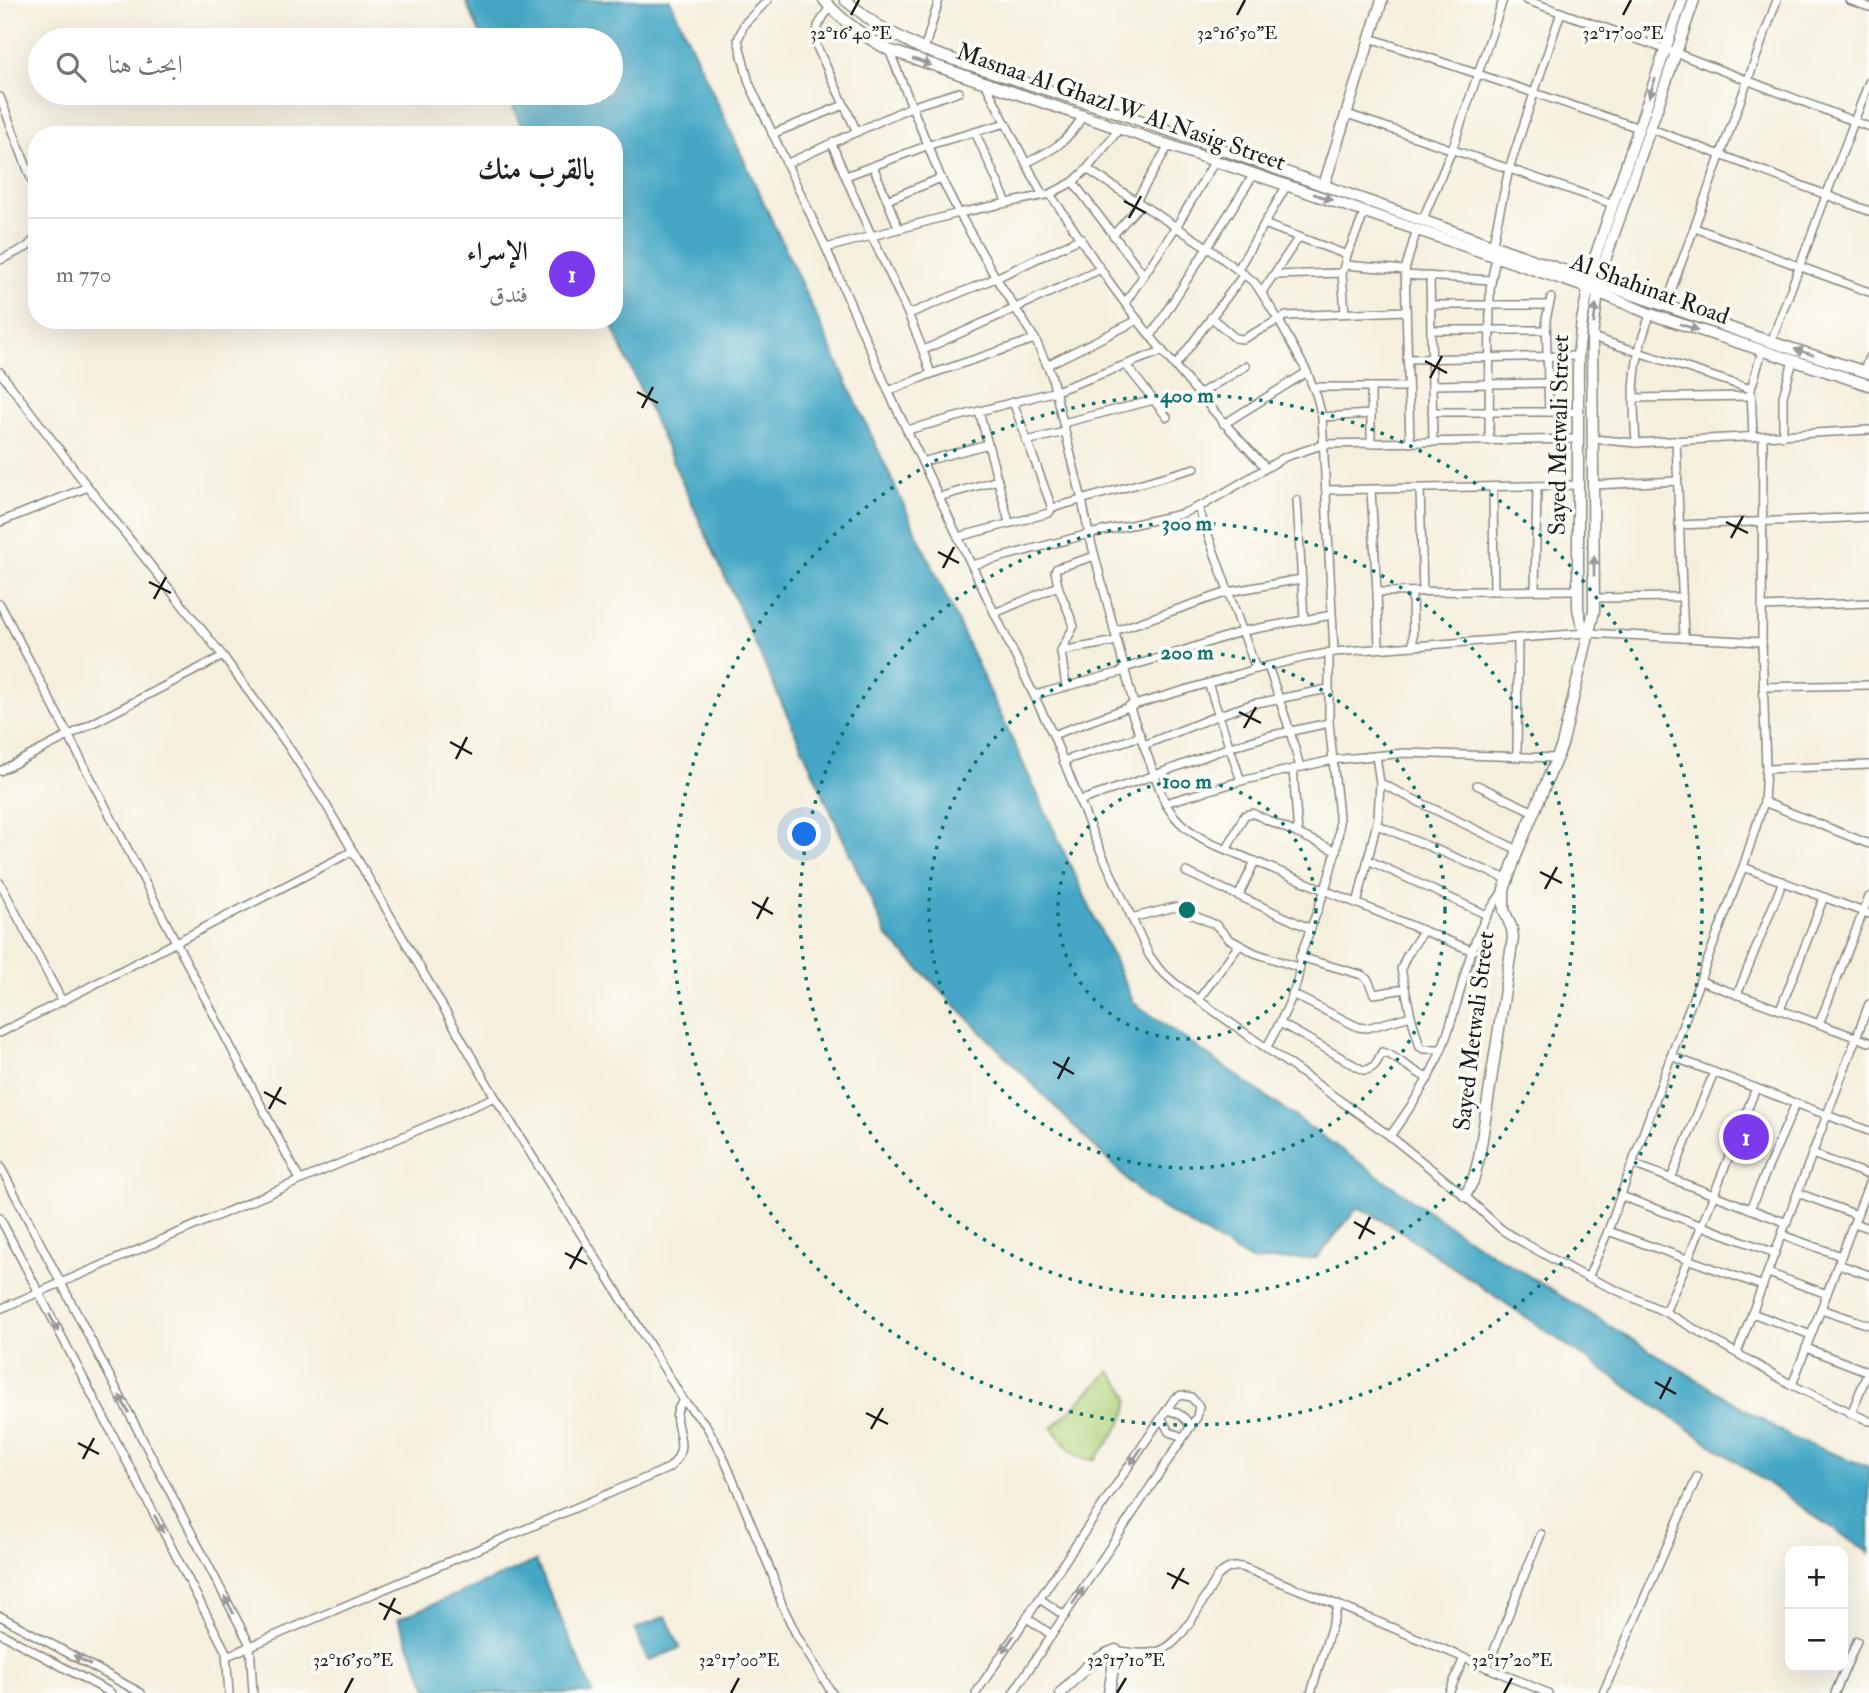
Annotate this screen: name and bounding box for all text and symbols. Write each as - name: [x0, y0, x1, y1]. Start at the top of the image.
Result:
- text: 32°16'40"E: [810, 22, 892, 45]
- text: 32°16'50"E: [1197, 22, 1277, 45]
- text: 32°17'00"E: [1583, 22, 1664, 45]
- search box: [28, 28, 623, 105]
- street label: Masnaa Al Ghazl W Al Nasig Street: [952, 36, 1290, 178]
- icon: search: [52, 48, 90, 86]
- text: ابحث هنا: [108, 49, 183, 81]
- one-way arrow: [912, 57, 933, 67]
- one-way arrow: [1646, 77, 1657, 98]
- text: بالقرب منك: [478, 151, 595, 188]
- one-way arrow: [1313, 193, 1334, 203]
- text: الإسراء: [467, 236, 528, 268]
- street label: Al Shahinat Road: [1566, 246, 1734, 332]
- text: 770 m: [56, 260, 112, 289]
- text: 1: [568, 260, 576, 289]
- text: فندق: [489, 280, 528, 309]
- one-way arrow: [1590, 303, 1601, 325]
- one-way arrow: [1678, 322, 1699, 332]
- street label: Sayed Metwali Street: [1542, 334, 1576, 536]
- one-way arrow: [1793, 347, 1814, 357]
- text: 400 m: [1159, 382, 1214, 409]
- text: 300 m: [1162, 510, 1213, 537]
- one-way arrow: [1588, 555, 1600, 577]
- text: 200 m: [1161, 639, 1214, 666]
- text: 100 m: [1162, 768, 1213, 795]
- your location: [787, 817, 821, 851]
- centre of rings: [1175, 898, 1199, 922]
- street label: Sayed Metwali Street: [1446, 929, 1502, 1133]
- pin: 1: [1723, 1111, 1769, 1163]
- one-way arrow: [48, 1313, 60, 1332]
- one-way arrow: [118, 1394, 130, 1414]
- one-way arrow: [1130, 1447, 1143, 1466]
- one-way arrow: [153, 1514, 165, 1534]
- map controls: [1785, 1546, 1848, 1672]
- button: +: [1785, 1546, 1848, 1609]
- one-way arrow: [1072, 1586, 1085, 1606]
- one-way arrow: [224, 1595, 236, 1615]
- button: −: [1785, 1609, 1848, 1672]
- one-way arrow: [1002, 1635, 1015, 1654]
- text: 32°16'50"E: [313, 1649, 393, 1672]
- text: 32°17'00"E: [699, 1649, 780, 1672]
- text: 32°17'10"E: [1087, 1649, 1165, 1672]
- text: 32°17'20"E: [1472, 1649, 1552, 1672]
- one-way arrow: [72, 1654, 91, 1666]

